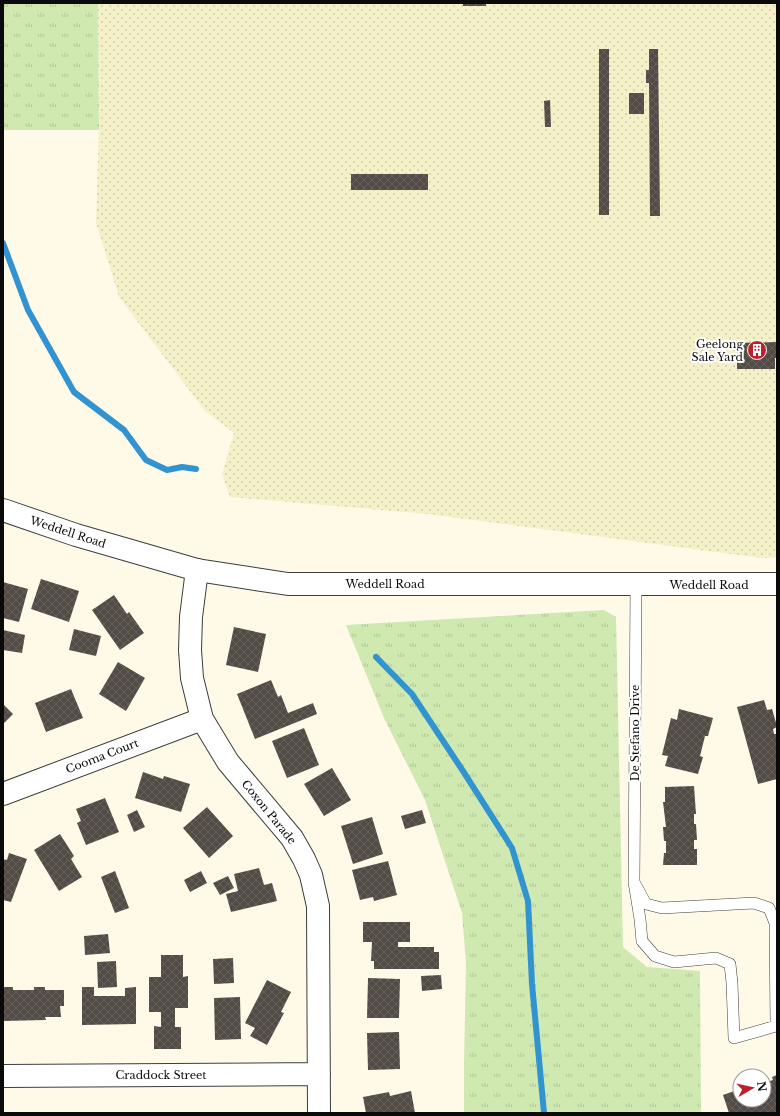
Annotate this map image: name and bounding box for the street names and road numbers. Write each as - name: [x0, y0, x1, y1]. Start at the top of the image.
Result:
- street label: Weddell Road: [27, 513, 108, 551]
- street label: Weddell Road: [344, 577, 425, 591]
- street label: Weddell Road: [668, 578, 749, 592]
- street label: De Stefano Drive: [628, 685, 642, 781]
- street label: Cooma Court: [64, 735, 141, 776]
- street label: Coxon Parade: [239, 777, 299, 847]
- street label: Craddock Street: [116, 1068, 207, 1082]

